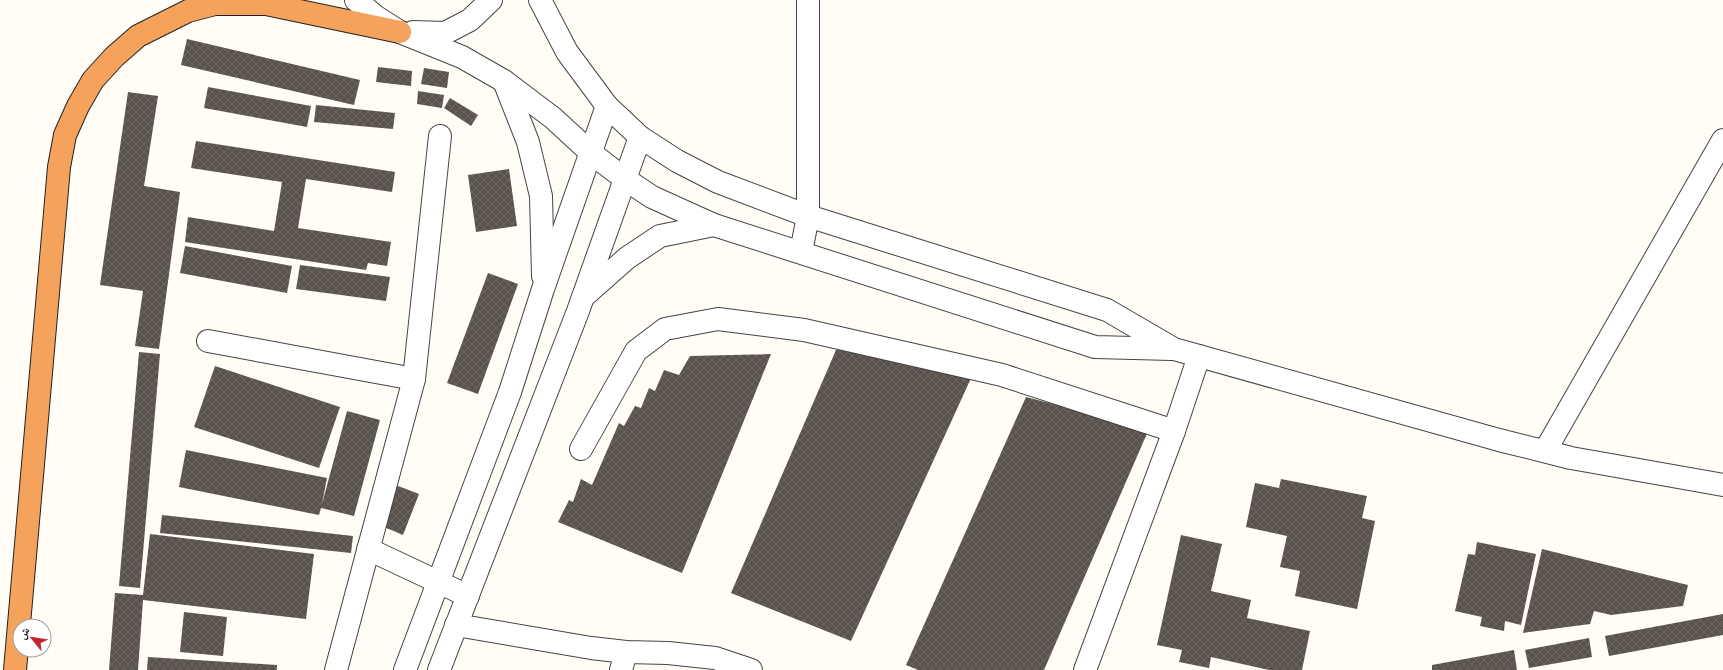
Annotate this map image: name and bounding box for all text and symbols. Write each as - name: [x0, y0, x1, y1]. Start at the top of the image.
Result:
- north arrow: [12, 618, 52, 658]
- text: ش: [13, 624, 33, 642]

